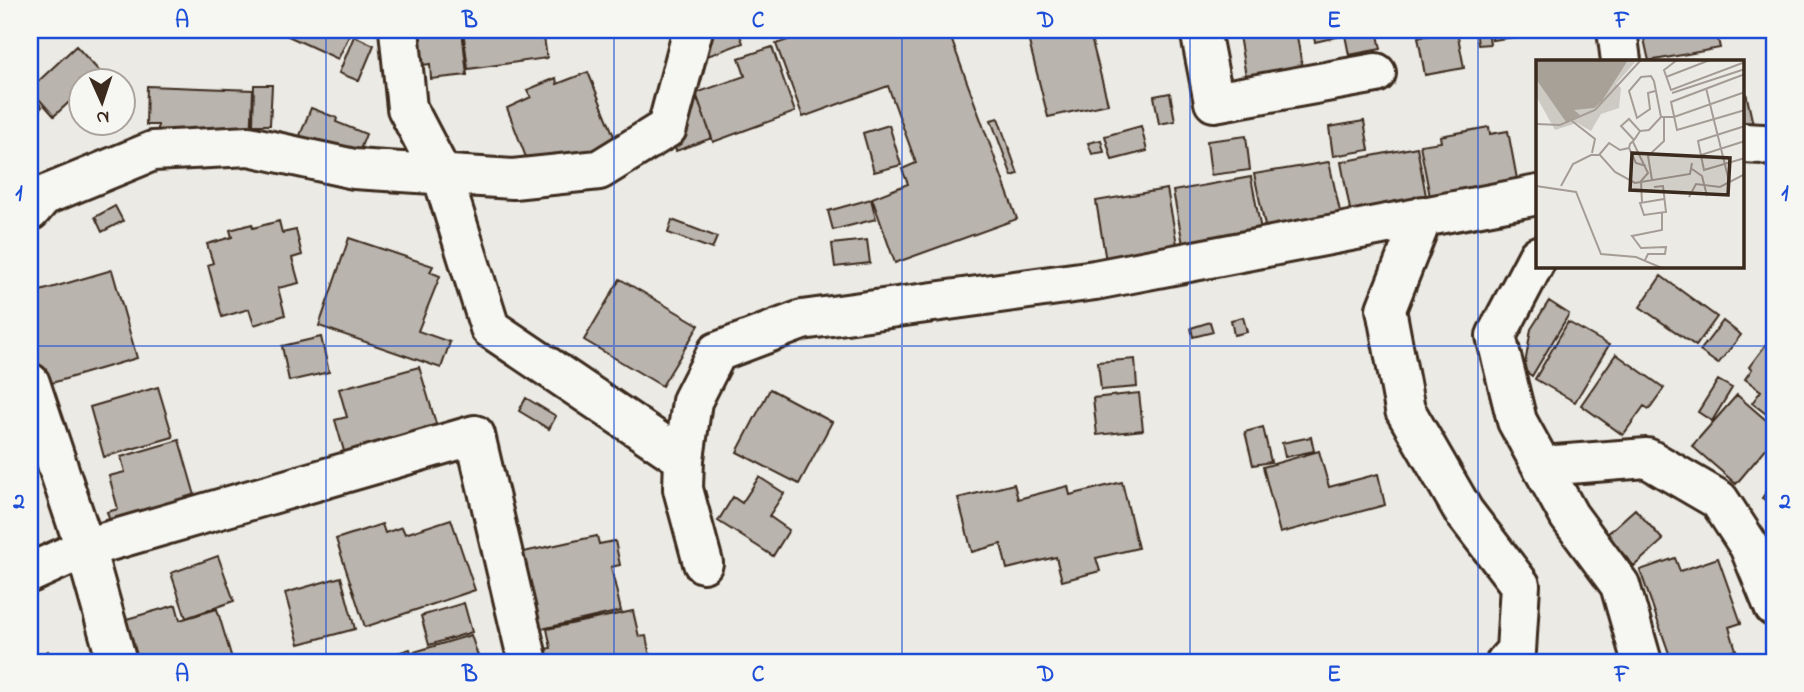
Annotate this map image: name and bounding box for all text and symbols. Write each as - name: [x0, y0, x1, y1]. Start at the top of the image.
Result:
- text: A: [175, 5, 189, 38]
- text: B: [461, 5, 478, 38]
- text: C: [752, 5, 765, 38]
- text: D: [1037, 5, 1054, 38]
- text: E: [1327, 5, 1341, 38]
- text: F: [1614, 5, 1630, 38]
- inset map: [1536, 60, 1744, 268]
- north arrow: [66, 66, 136, 136]
- text: N: [95, 103, 110, 130]
- text: 1: [15, 178, 23, 211]
- text: 1: [1781, 178, 1789, 211]
- text: 2: [12, 486, 25, 519]
- text: 2: [1778, 486, 1791, 519]
- text: A: [175, 659, 189, 692]
- text: B: [461, 659, 478, 692]
- text: C: [752, 659, 765, 692]
- text: D: [1037, 659, 1054, 692]
- text: E: [1327, 659, 1341, 692]
- text: F: [1614, 659, 1630, 692]

